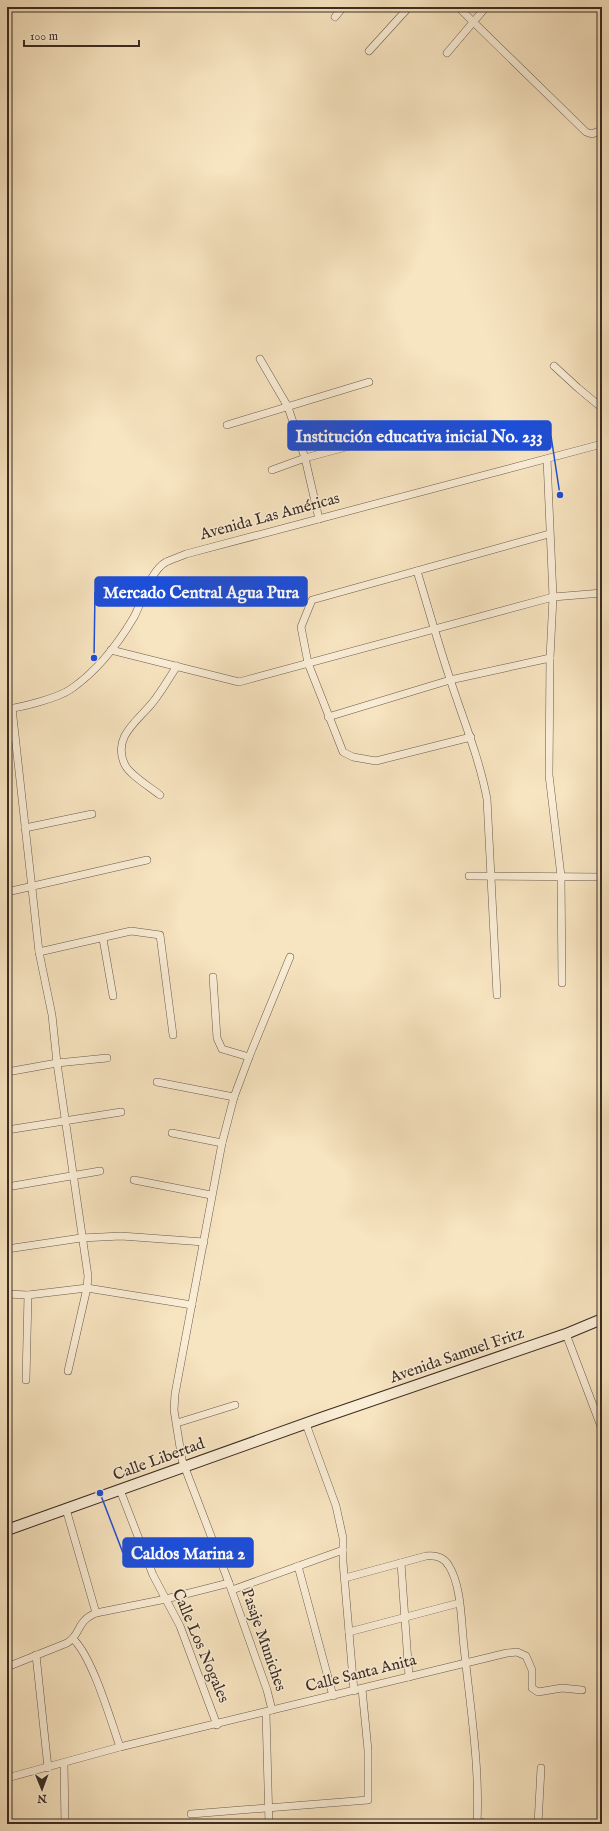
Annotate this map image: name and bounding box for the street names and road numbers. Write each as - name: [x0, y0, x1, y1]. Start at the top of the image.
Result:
- street label: Avenida Las Américas: [197, 489, 342, 546]
- street label: Avenida Samuel Fritz: [386, 1324, 527, 1389]
- street label: Calle Libertad: [110, 1434, 208, 1486]
- street label: Calle Los Nogales: [167, 1586, 233, 1706]
- street label: Pasaje Muniches: [236, 1586, 290, 1694]
- street label: Calle Santa Anita: [304, 1651, 418, 1697]

